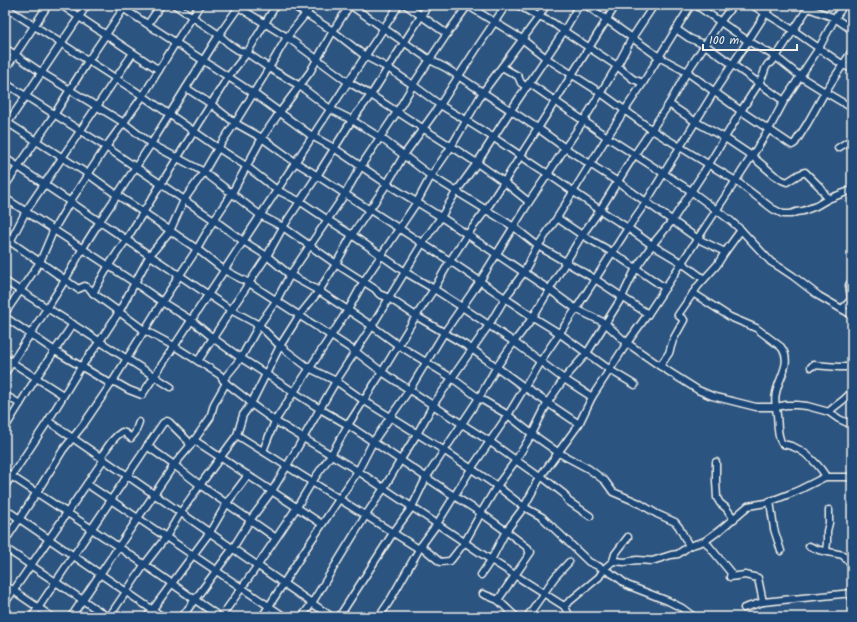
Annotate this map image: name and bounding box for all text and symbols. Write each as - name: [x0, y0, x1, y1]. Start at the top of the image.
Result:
- scale bar: [703, 26, 797, 52]
- text: 100 m: [709, 31, 740, 50]

